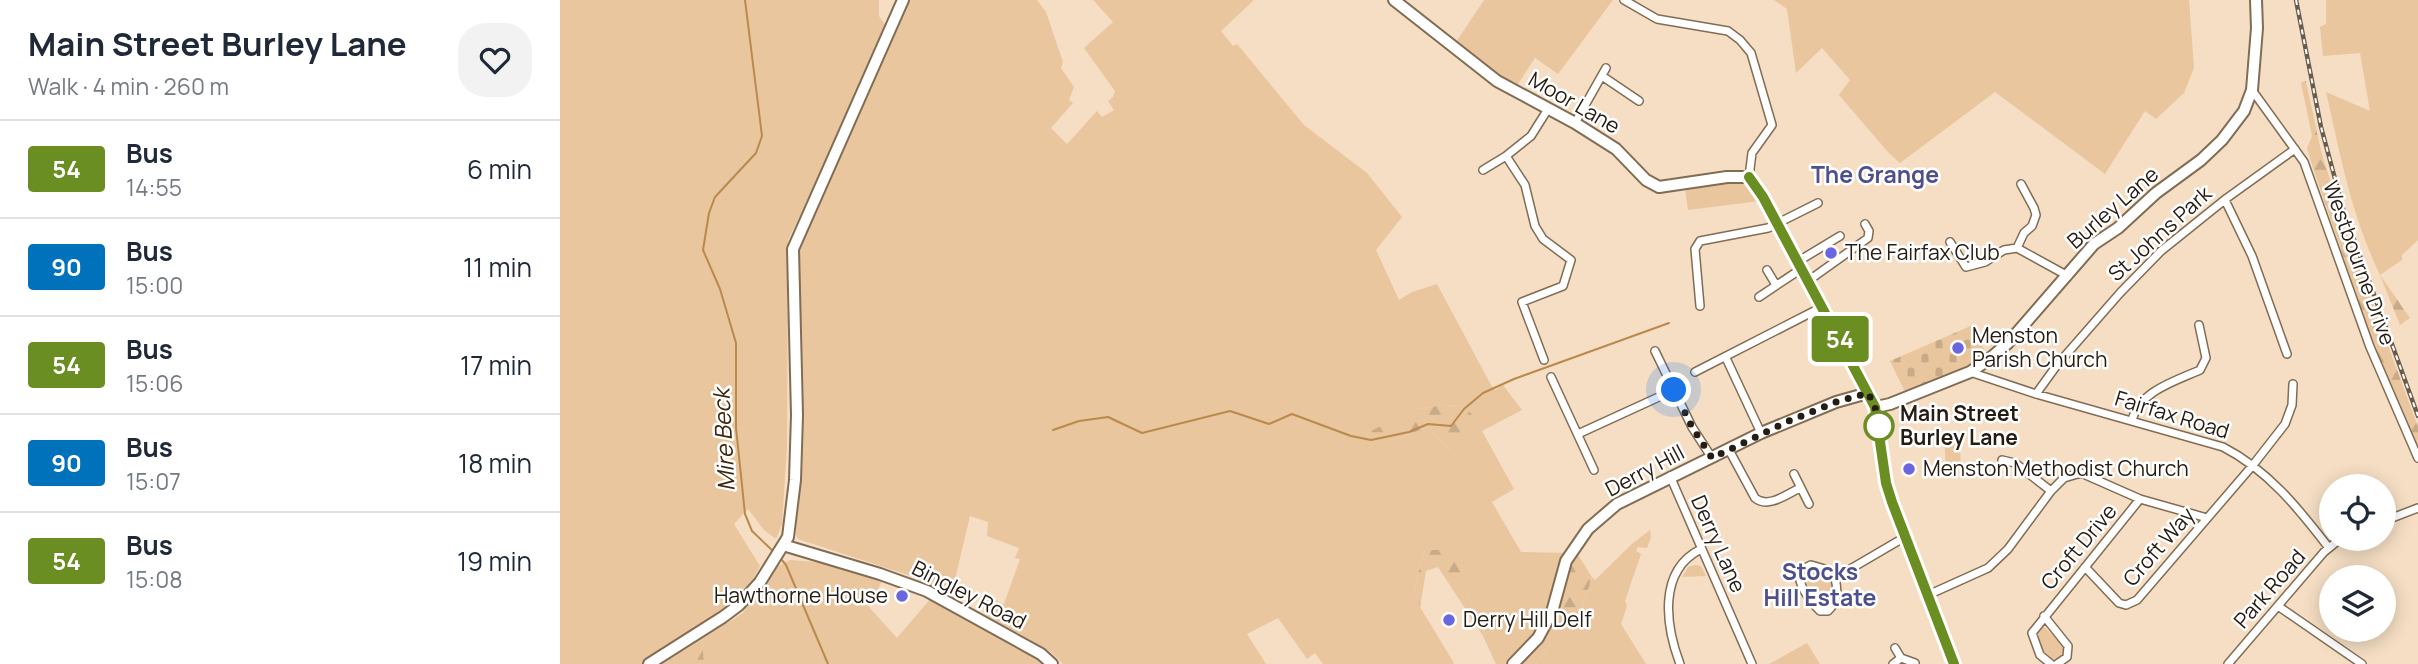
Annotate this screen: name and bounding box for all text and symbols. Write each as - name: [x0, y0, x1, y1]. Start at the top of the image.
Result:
- text: Main Street Burley Lane: [28, 21, 407, 66]
- button: heart: [458, 23, 532, 97]
- street label: Moor Lane: [1524, 65, 1625, 140]
- text: Walk · 4 min · 260 m: [28, 70, 229, 102]
- text: Bus: [126, 135, 173, 171]
- text: 6 min: [467, 151, 532, 187]
- text: 54: [52, 152, 81, 185]
- district label: The Grange: [1811, 158, 1939, 190]
- street label: Burley Lane: [2061, 160, 2164, 255]
- text: 14:55: [126, 171, 182, 203]
- street label: Westbourne Drive: [2317, 177, 2403, 349]
- street label: St Johns Park: [2102, 179, 2217, 287]
- text: Bus: [126, 233, 173, 269]
- place label: The Fairfax Club: [1845, 238, 2000, 266]
- marker: The Fairfax Club: [1823, 245, 1839, 261]
- text: 11 min: [463, 249, 532, 285]
- text: 90: [51, 250, 82, 283]
- text: 15:00: [126, 269, 183, 301]
- line badge: 54: [1808, 316, 1872, 362]
- place label: Menston Parish Church: [1972, 321, 2107, 373]
- text: 54: [1826, 322, 1854, 355]
- text: Bus: [126, 331, 173, 367]
- marker: Menston Parish Church: [1950, 340, 1966, 356]
- text: 17 min: [460, 347, 532, 383]
- text: 54: [52, 348, 81, 381]
- text: 15:06: [126, 367, 183, 399]
- your location: [1656, 372, 1691, 407]
- street label: Fairfax Road: [2112, 383, 2233, 445]
- water label: Mire Beck: [704, 384, 742, 492]
- place label: Main Street Burley Lane: [1900, 399, 2019, 451]
- marker: Main Street Burley Lane: [1864, 411, 1894, 441]
- text: Bus: [126, 429, 173, 465]
- street label: Derry Hill: [1600, 438, 1689, 503]
- text: 18 min: [458, 445, 532, 481]
- text: 90: [51, 446, 82, 479]
- place label: Menston Methodist Church: [1923, 454, 2189, 482]
- marker: Menston Methodist Church: [1901, 461, 1917, 477]
- text: 15:07: [126, 465, 181, 497]
- map controls: [2319, 474, 2396, 642]
- button: locate: [2319, 474, 2396, 551]
- street label: Derry Lane: [1685, 491, 1753, 597]
- street label: Croft Drive: [2034, 498, 2122, 595]
- street label: Croft Way: [2116, 501, 2200, 592]
- text: Bus: [126, 527, 173, 563]
- text: 19 min: [457, 543, 532, 579]
- street label: Park Road: [2227, 543, 2311, 634]
- text: 54: [52, 544, 81, 577]
- street label: Bingley Road: [908, 553, 1031, 635]
- district label: Stocks Hill Estate: [1764, 555, 1877, 613]
- text: 15:08: [126, 563, 183, 595]
- button: layers: [2319, 565, 2396, 642]
- place label: Hawthorne House: [714, 581, 888, 609]
- marker: Hawthorne House: [894, 588, 910, 604]
- place label: Derry Hill Delf: [1463, 605, 1592, 633]
- marker: Derry Hill Delf: [1441, 612, 1457, 628]

